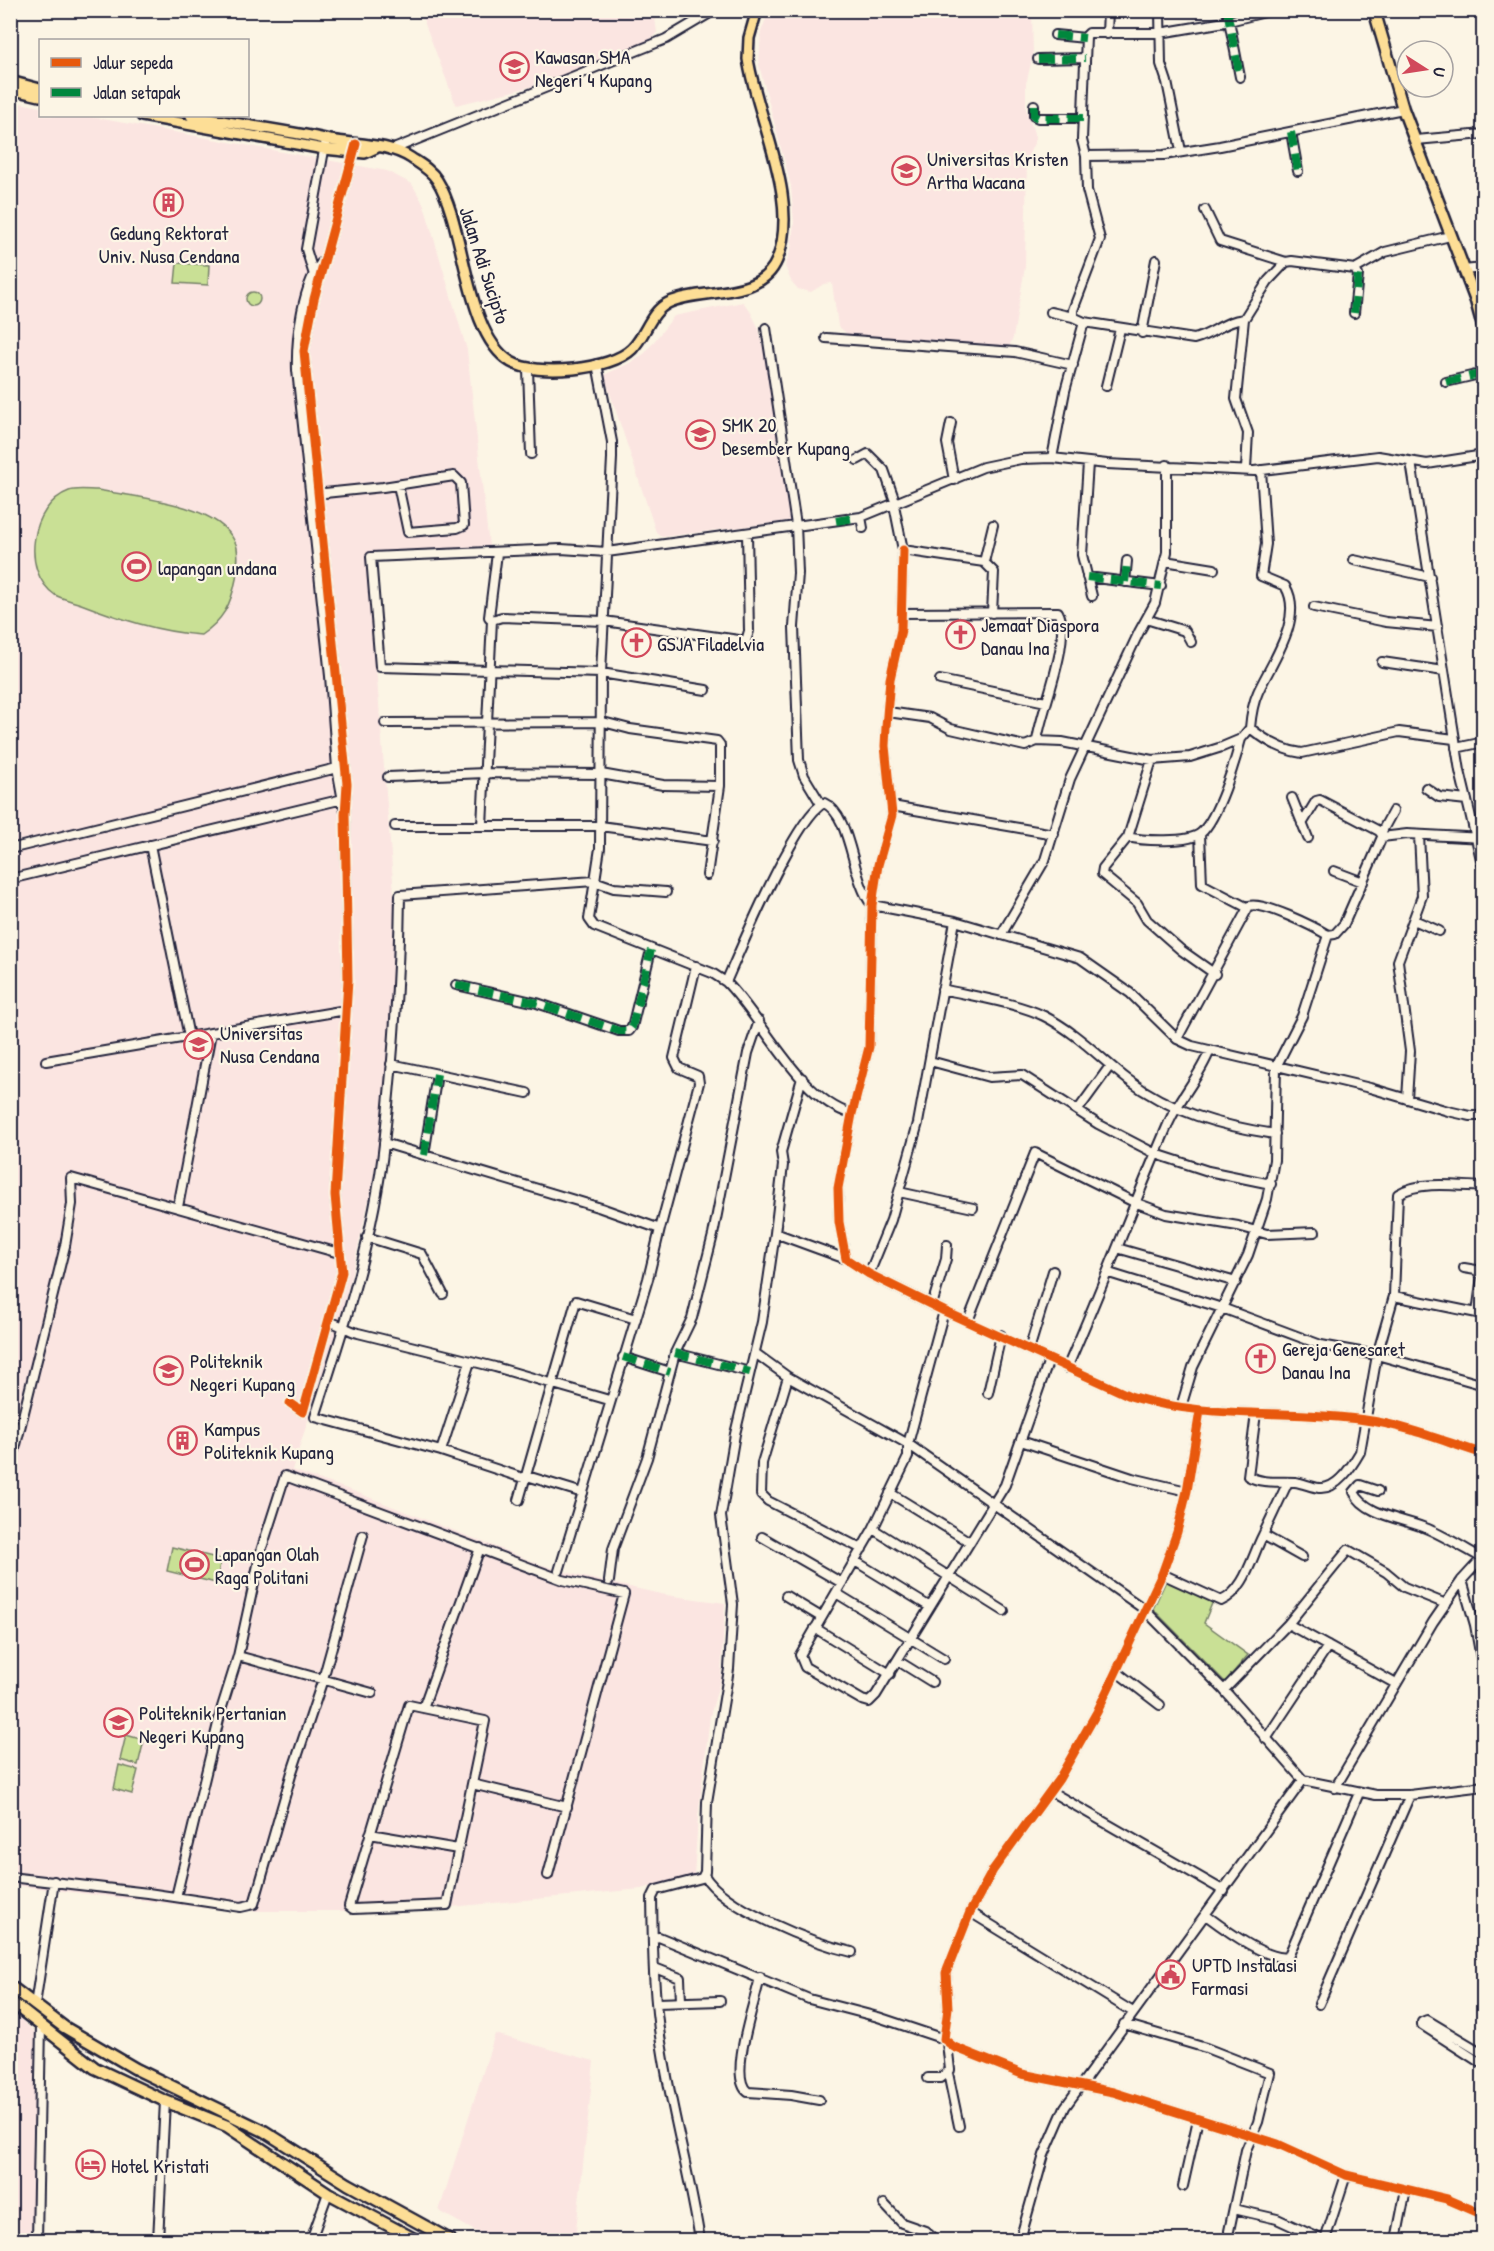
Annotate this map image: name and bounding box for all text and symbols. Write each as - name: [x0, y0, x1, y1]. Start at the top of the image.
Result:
- legend: [39, 39, 249, 117]
- north arrow: [1395, 39, 1455, 99]
- place label: Kawasan SMA Negeri 4 Kupang: [535, 43, 652, 93]
- text: Jalur sepeda: [93, 50, 173, 75]
- school or university icon: Kawasan SMA Negeri 4 Kupang: [498, 51, 530, 83]
- text: U: [1428, 66, 1451, 79]
- text: Jalan setapak: [93, 80, 181, 105]
- place label: Universitas Kristen Artha Wacana: [927, 145, 1069, 195]
- school or university icon: Universitas Kristen Artha Wacana: [890, 154, 922, 186]
- building icon: Gedung Rektorat Univ. Nusa Cendana: [153, 186, 185, 218]
- street label: Jalan Adi Sucipto: [453, 203, 517, 327]
- place label: Gedung Rektorat Univ. Nusa Cendana: [99, 219, 239, 269]
- place label: SMK 20 Desember Kupang: [722, 411, 850, 461]
- school or university icon: SMK 20 Desember Kupang: [685, 419, 717, 451]
- sports icon: lapangan undana: [121, 551, 153, 583]
- place label: lapangan undana: [158, 554, 277, 581]
- place label: Jemaat Diaspora Danau Ina: [981, 611, 1099, 661]
- church icon: Jemaat Diaspora Danau Ina: [944, 619, 976, 651]
- church icon: GSJA Filadelvia: [620, 627, 652, 659]
- place label: GSJA Filadelvia: [657, 630, 764, 657]
- place label: Universitas Nusa Cendana: [220, 1019, 319, 1069]
- school or university icon: Universitas Nusa Cendana: [183, 1028, 215, 1060]
- place label: Gereja Genesaret Danau Ina: [1282, 1335, 1406, 1385]
- church icon: Gereja Genesaret Danau Ina: [1245, 1343, 1277, 1375]
- place label: Politeknik Negeri Kupang: [190, 1347, 295, 1397]
- school or university icon: Politeknik Negeri Kupang: [153, 1355, 185, 1387]
- place label: Kampus Politeknik Kupang: [204, 1415, 334, 1465]
- building icon: Kampus Politeknik Kupang: [167, 1424, 199, 1456]
- place label: Lapangan Olah Raga Politani: [215, 1540, 319, 1590]
- sports icon: Lapangan Olah Raga Politani: [178, 1549, 210, 1581]
- place label: Politeknik Pertanian Negeri Kupang: [139, 1699, 286, 1749]
- school or university icon: Politeknik Pertanian Negeri Kupang: [102, 1707, 134, 1739]
- place label: UPTD Instalasi Farmasi: [1191, 1951, 1298, 2001]
- public building icon: UPTD Instalasi Farmasi: [1155, 1959, 1187, 1991]
- hotel icon: Hotel Kristati: [74, 2149, 106, 2181]
- place label: Hotel Kristati: [111, 2152, 210, 2179]

